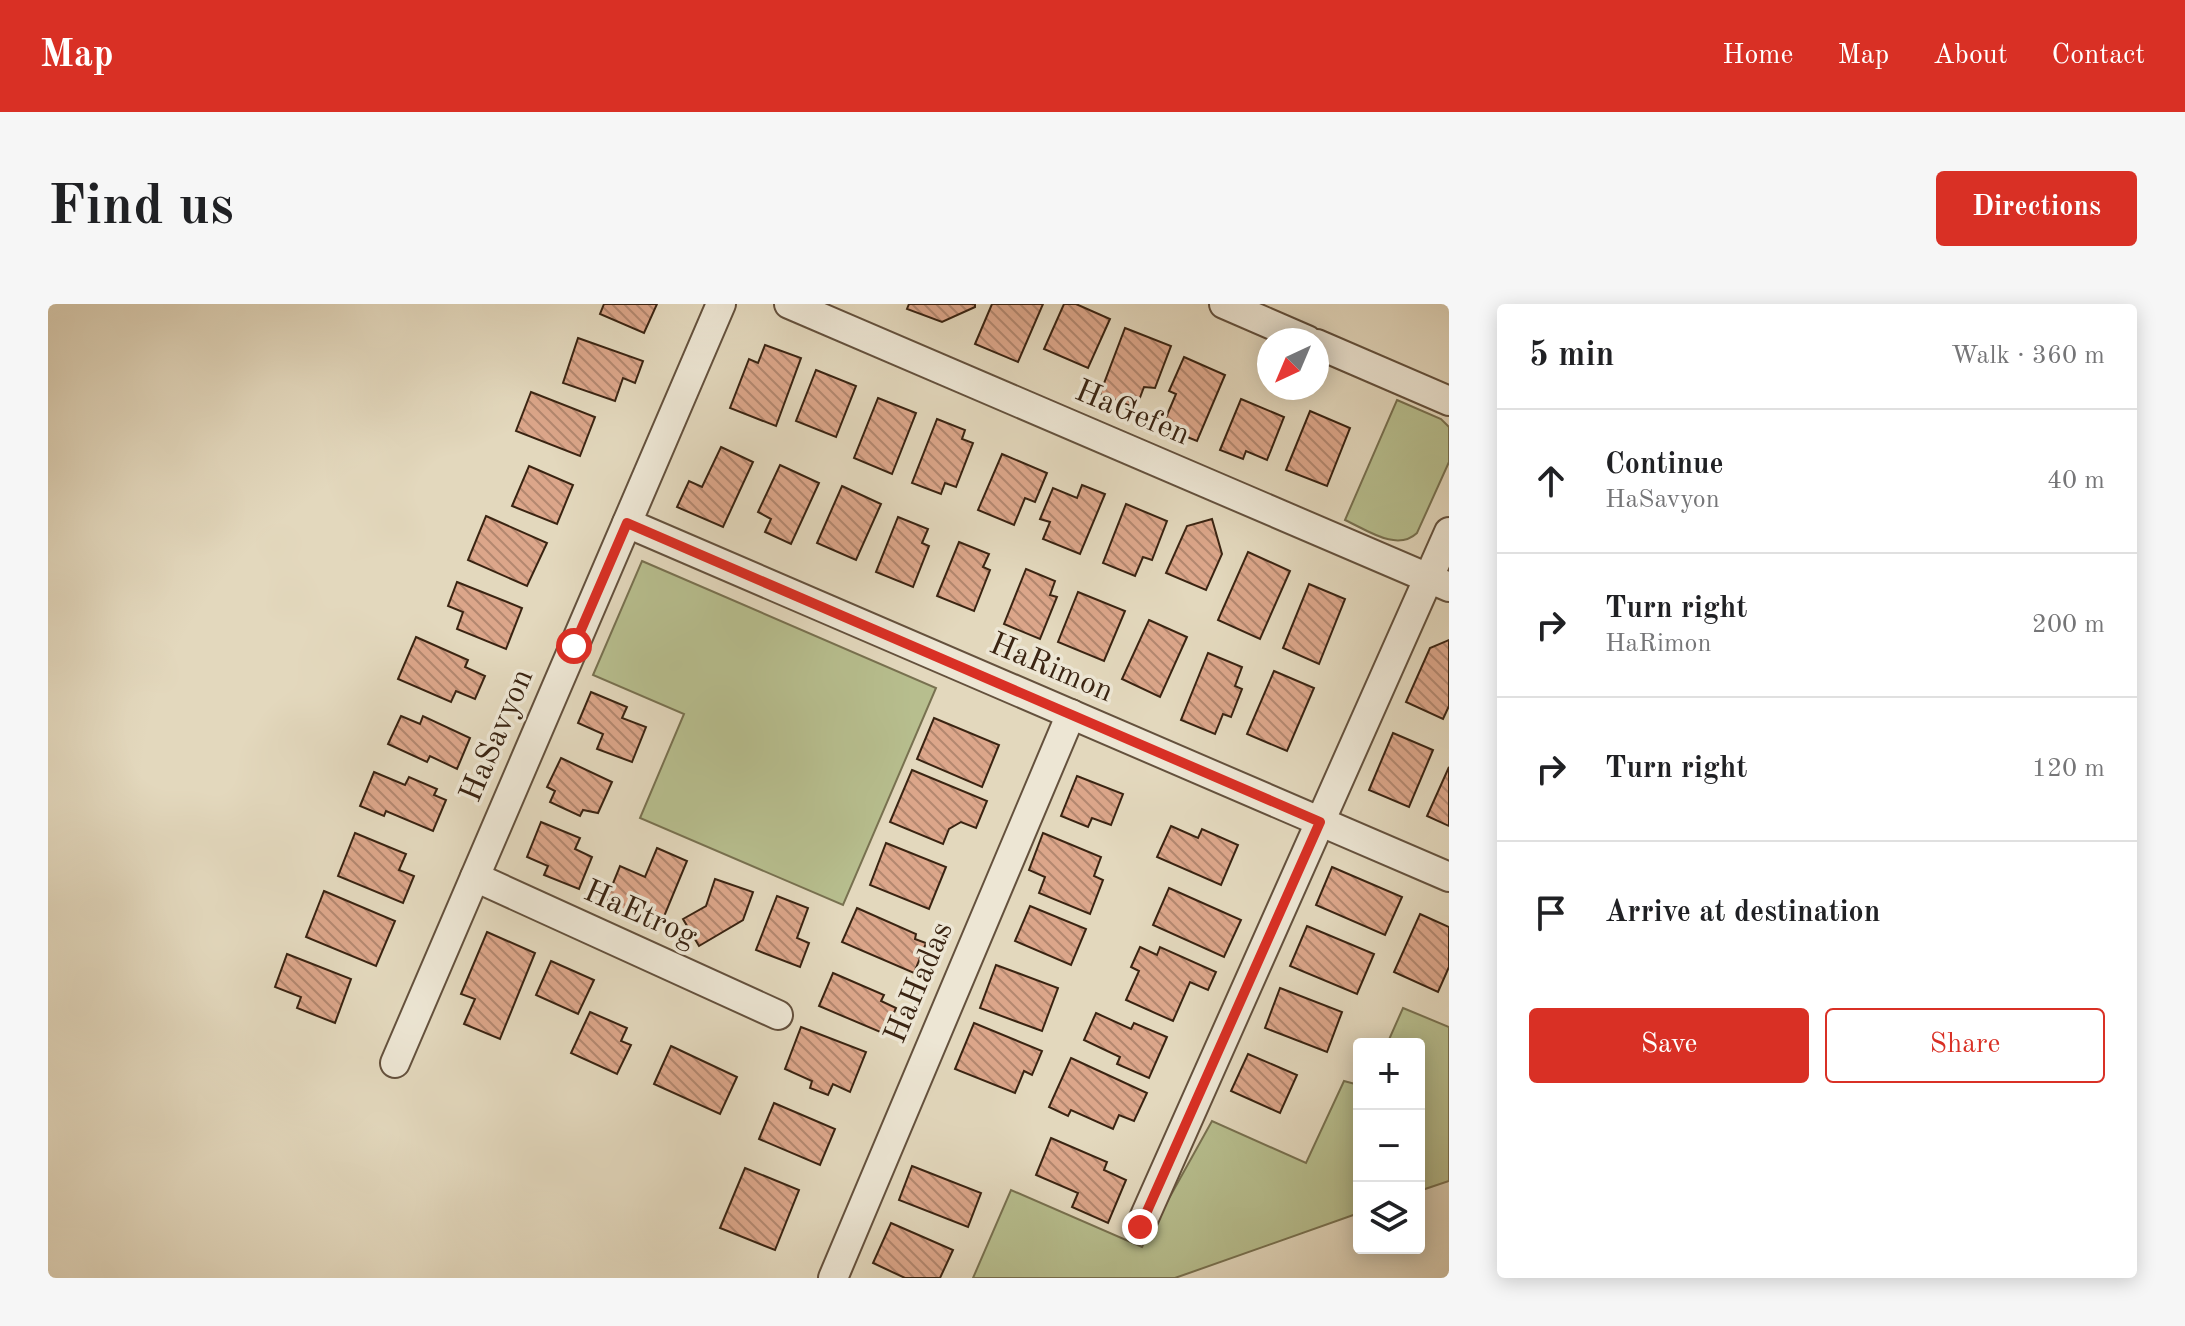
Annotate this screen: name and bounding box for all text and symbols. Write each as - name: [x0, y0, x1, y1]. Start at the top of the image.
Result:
- text: Map: [40, 37, 114, 75]
- text: Home: [1722, 42, 1793, 70]
- text: Map: [1837, 42, 1889, 70]
- text: About: [1933, 42, 2008, 70]
- text: Contact: [2052, 42, 2145, 70]
- button: Directions: [1936, 171, 2137, 246]
- text: Find us: [48, 180, 234, 236]
- north arrow: [1257, 328, 1329, 400]
- text: 5 min: [1529, 339, 1614, 373]
- text: Walk · 360 m: [1951, 343, 2105, 369]
- street label: HaGefen: [1070, 376, 1194, 452]
- text: Continue: [1605, 450, 1724, 480]
- icon: ahead: [1529, 459, 1573, 503]
- text: 40 m: [2047, 468, 2105, 494]
- text: HaSavyon: [1605, 487, 1720, 513]
- text: Turn right: [1605, 594, 1747, 624]
- icon: right: [1529, 603, 1573, 647]
- text: 200 m: [2032, 612, 2105, 638]
- route start: [556, 628, 592, 664]
- street label: HaRimon: [984, 629, 1118, 709]
- text: HaRimon: [1605, 631, 1712, 657]
- street label: HaSavyon: [456, 665, 540, 807]
- icon: right: [1529, 747, 1573, 791]
- text: Turn right: [1605, 754, 1747, 784]
- text: 120 m: [2032, 756, 2105, 782]
- street label: HaEtrog: [578, 876, 702, 954]
- icon: arrive: [1529, 891, 1573, 935]
- text: Arrive at destination: [1605, 898, 1880, 928]
- street label: HaHadas: [880, 918, 960, 1048]
- button: Save: [1529, 1008, 1809, 1083]
- button: Share: [1825, 1008, 2105, 1083]
- map controls: [1353, 1038, 1425, 1254]
- button: +: [1353, 1038, 1425, 1110]
- button: −: [1353, 1110, 1425, 1182]
- button: layers: [1353, 1182, 1425, 1254]
- route end: [1122, 1209, 1158, 1245]

